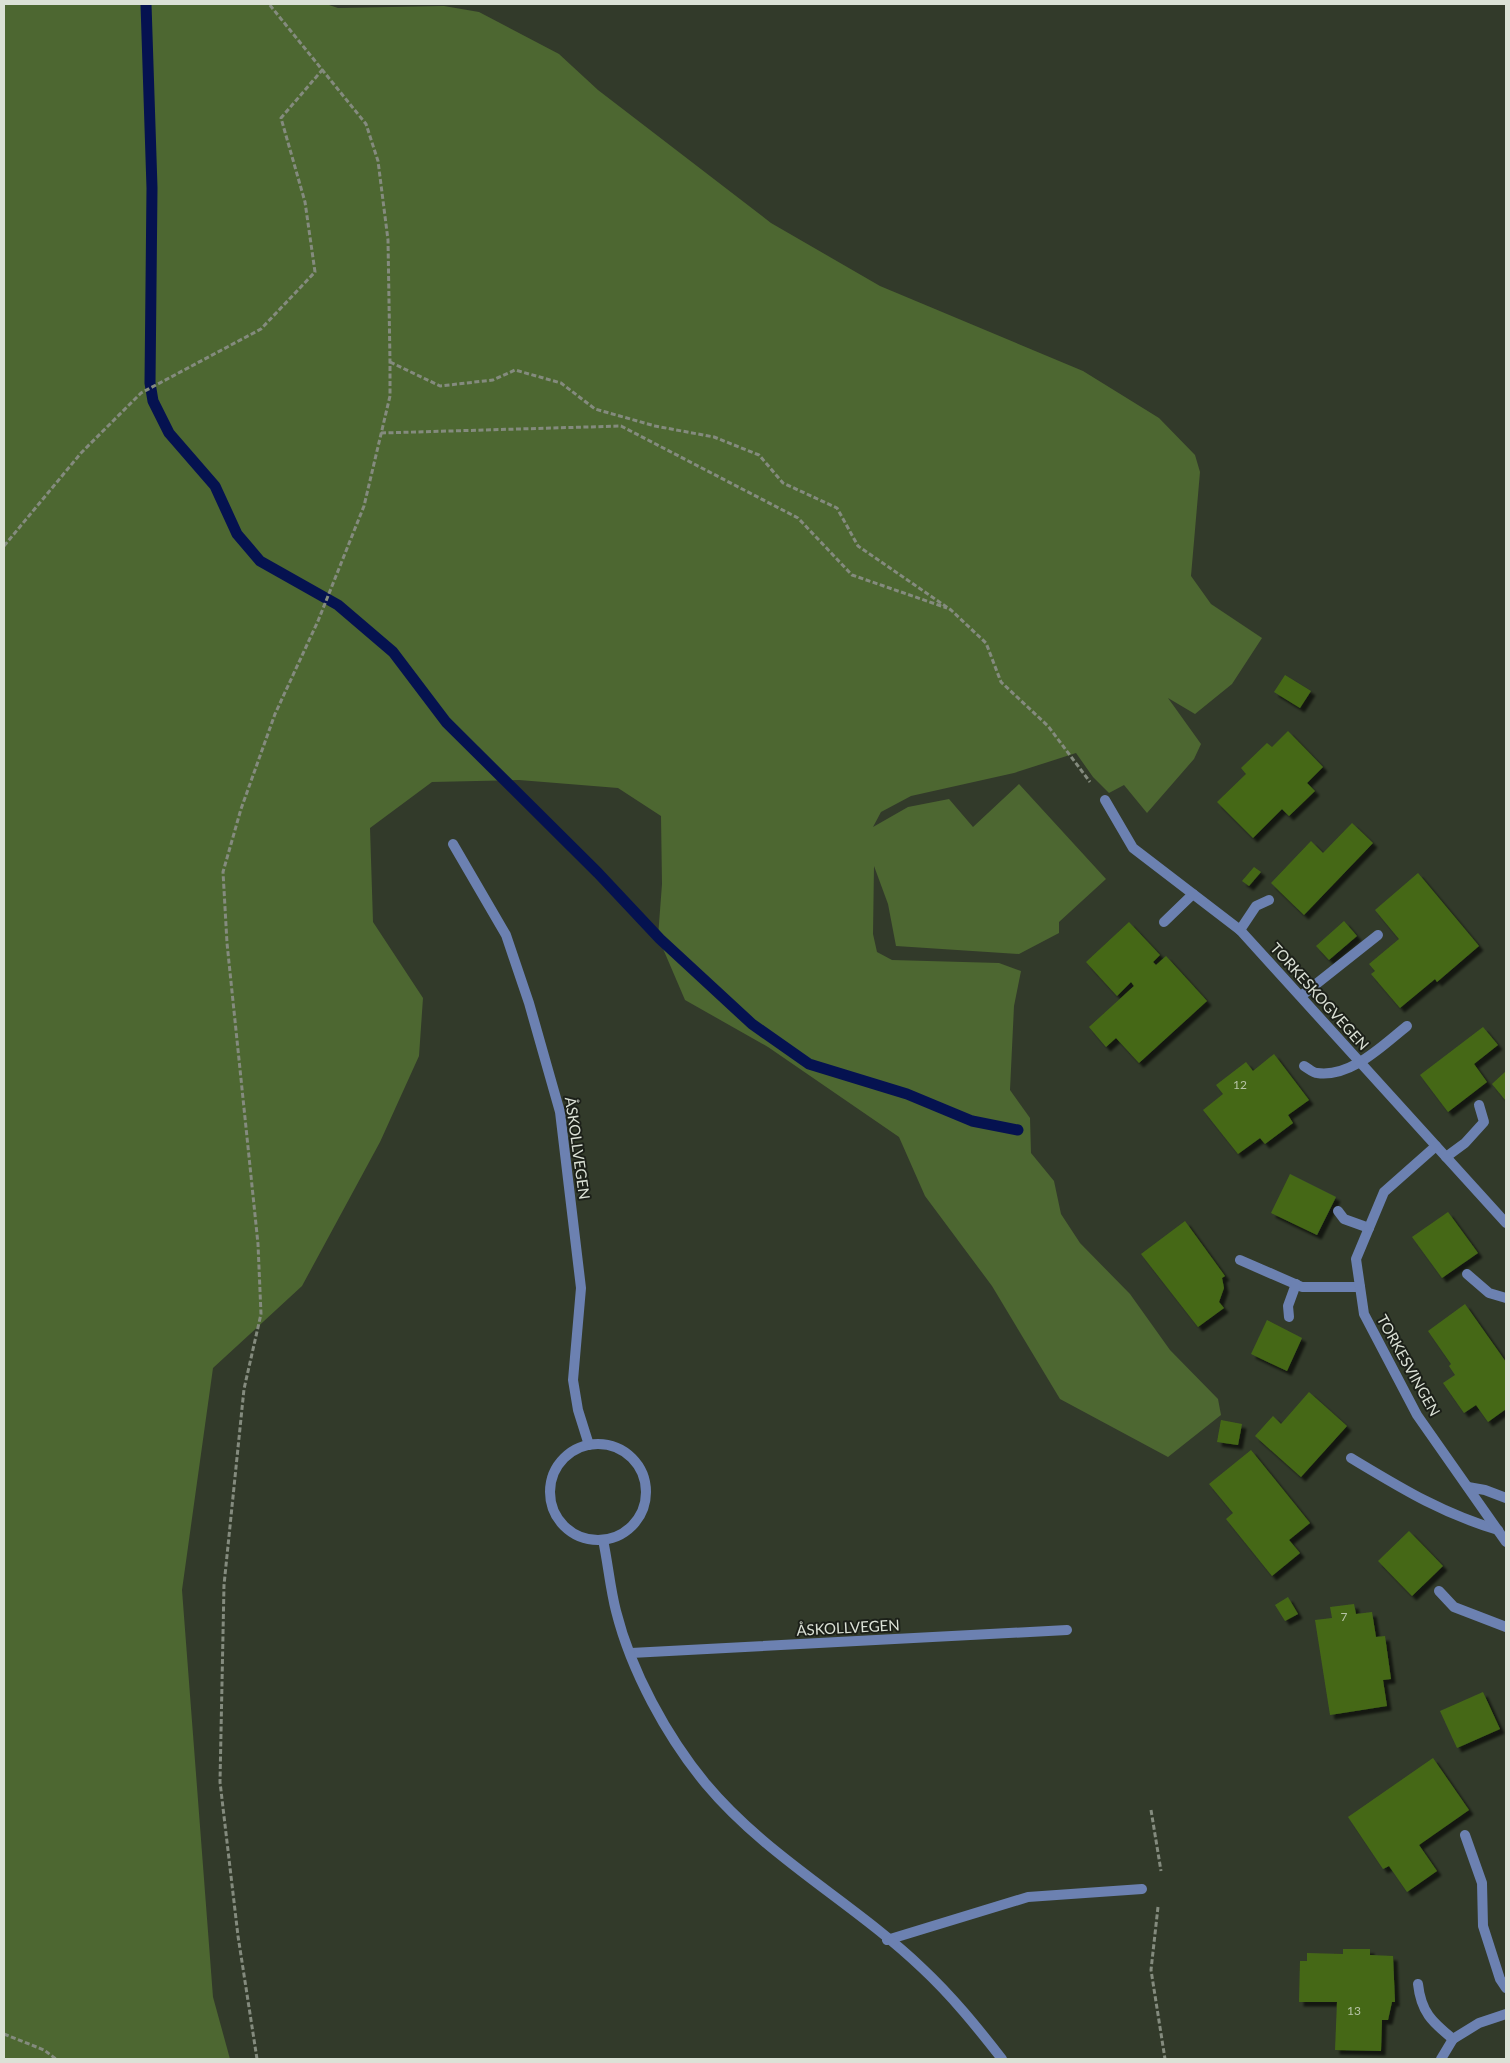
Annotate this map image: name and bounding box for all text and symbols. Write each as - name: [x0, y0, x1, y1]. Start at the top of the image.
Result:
- street label: TORKESKOGVEGEN: [1267, 939, 1373, 1053]
- house number: 12: [1233, 1077, 1247, 1092]
- street label: ÅSKOLLVEGEN: [562, 1096, 594, 1200]
- street label: TORKESVINGEN: [1374, 1311, 1444, 1419]
- house number: 7: [1341, 1609, 1348, 1624]
- street label: ÅSKOLLVEGEN: [796, 1615, 900, 1639]
- house number: 13: [1347, 2003, 1361, 2018]

